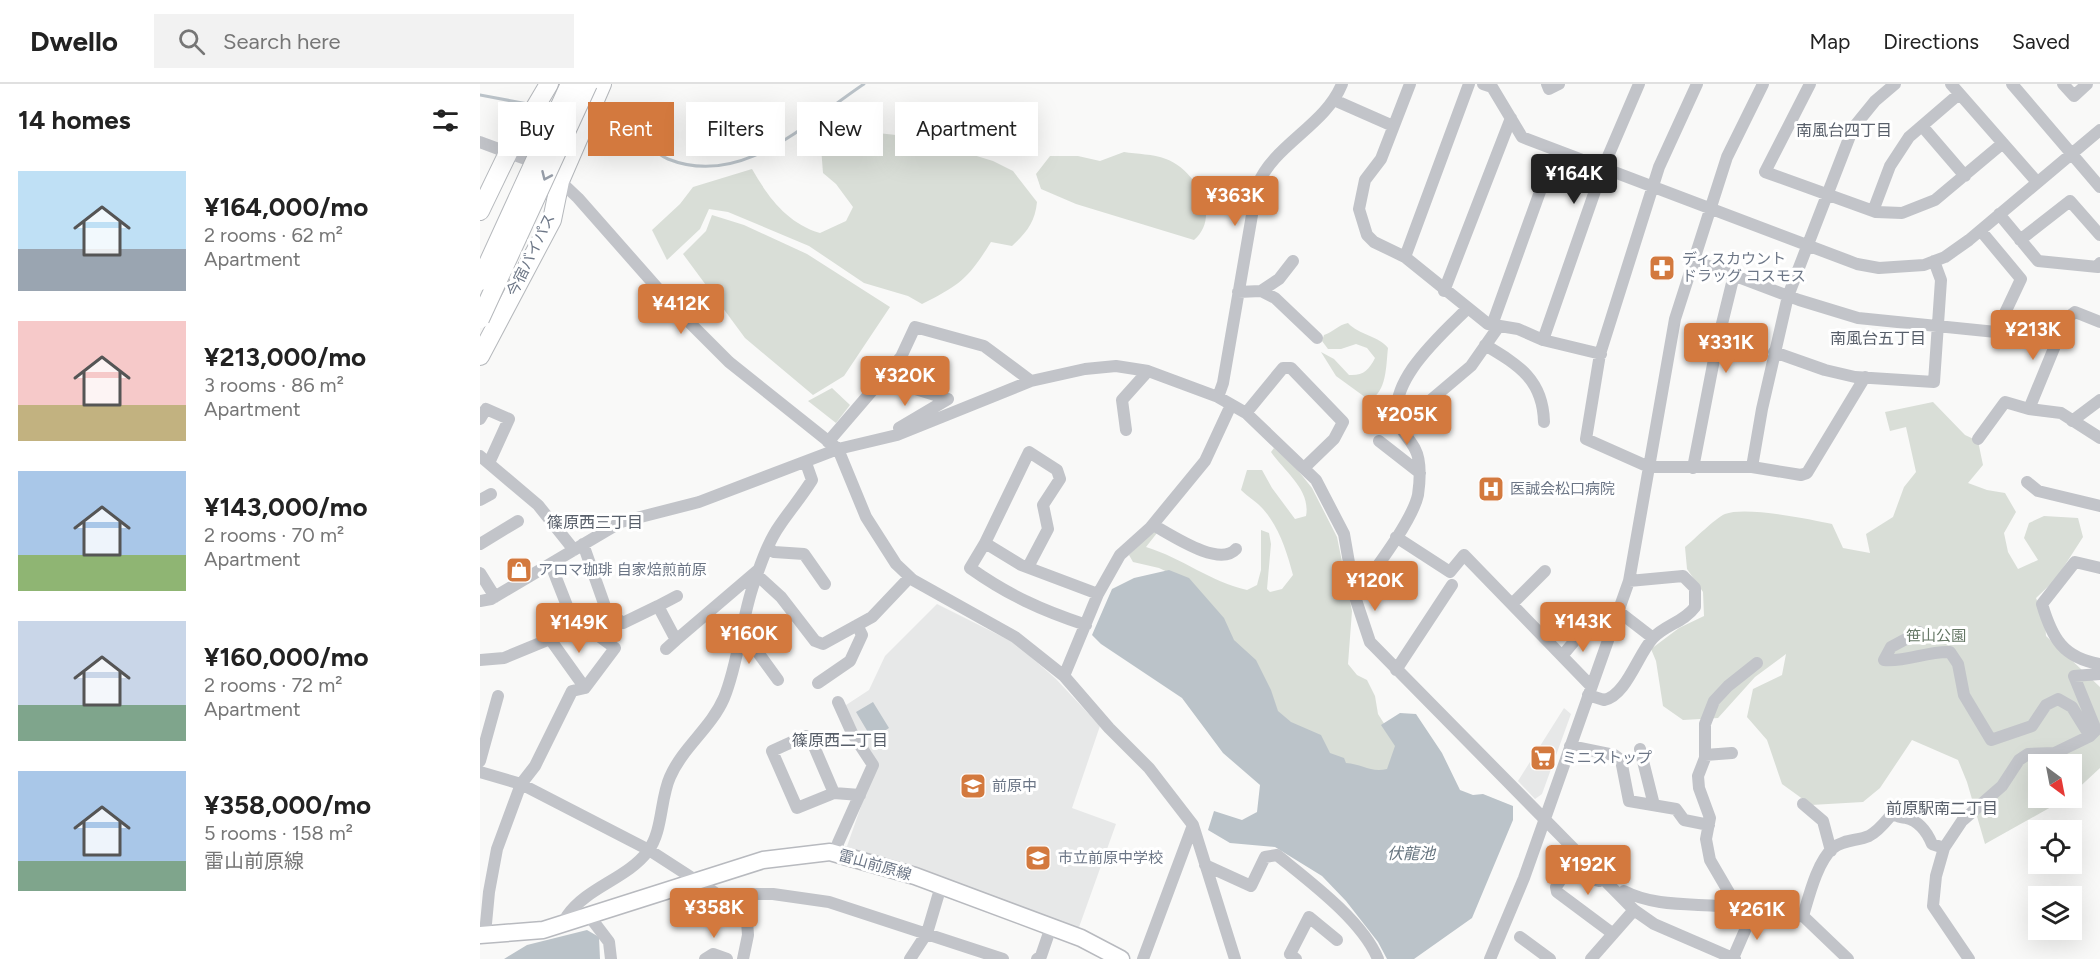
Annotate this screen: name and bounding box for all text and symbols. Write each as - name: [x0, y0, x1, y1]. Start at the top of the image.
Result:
- search box: [154, 14, 574, 68]
- text: Dwello: [30, 24, 118, 58]
- icon: search: [175, 25, 208, 58]
- text: Search here: [223, 28, 341, 55]
- text: Map: [1809, 29, 1850, 54]
- text: Directions: [1883, 29, 1979, 54]
- text: Saved: [2012, 29, 2070, 54]
- chip: Buy: [498, 102, 576, 156]
- chip: Rent: [588, 102, 674, 156]
- chip: Filters: [686, 102, 785, 156]
- chip: New: [797, 102, 883, 156]
- chip: Apartment: [895, 102, 1038, 156]
- text: 14 homes: [18, 104, 131, 136]
- icon: filters: [429, 104, 462, 137]
- district label: 南風台四丁目: [1796, 121, 1892, 140]
- pin: ¥164K: [1532, 154, 1616, 205]
- text: ¥164K: [1545, 161, 1603, 185]
- one-way arrow: [541, 169, 553, 180]
- pin: ¥363K: [1193, 176, 1277, 227]
- text: ¥363K: [1205, 183, 1265, 207]
- text: ¥164,000/mo: [204, 191, 368, 223]
- icon: home: [66, 195, 138, 267]
- street label: 今宿バイパス: [503, 211, 559, 299]
- text: 2 rooms · 62 m²: [204, 223, 343, 247]
- text: Apartment: [204, 247, 301, 271]
- place label: ディスカウント ドラッグ コスモス: [1682, 250, 1806, 285]
- pharmacy icon: ディスカウント ドラッグ コスモス: [1647, 253, 1677, 283]
- pin: ¥412K: [639, 284, 723, 335]
- text: ¥412K: [652, 291, 710, 315]
- pin: ¥213K: [1991, 310, 2075, 361]
- text: ¥213K: [2005, 317, 2061, 341]
- pin: ¥331K: [1684, 323, 1768, 374]
- district label: 南風台五丁目: [1830, 329, 1926, 348]
- text: ¥331K: [1698, 330, 1754, 354]
- text: ¥213,000/mo: [204, 341, 366, 373]
- icon: home: [66, 345, 138, 417]
- pin: ¥320K: [863, 356, 947, 407]
- text: ¥320K: [875, 363, 935, 387]
- text: 3 rooms · 86 m²: [204, 373, 344, 397]
- pin: ¥205K: [1365, 395, 1449, 446]
- text: Apartment: [204, 397, 301, 421]
- text: ¥205K: [1376, 402, 1438, 426]
- hospital icon: 医誠会松口病院: [1476, 474, 1506, 504]
- place label: 医誠会松口病院: [1510, 480, 1615, 498]
- text: ¥143,000/mo: [204, 491, 368, 523]
- icon: home: [66, 495, 138, 567]
- district label: 篠原西三丁目: [547, 513, 643, 532]
- text: 2 rooms · 70 m²: [204, 523, 344, 547]
- text: Apartment: [204, 547, 301, 571]
- shop icon: アロマ珈琲 自家焙煎前原: [504, 555, 534, 585]
- place label: アロマ珈琲 自家焙煎前原: [538, 561, 707, 579]
- pin: ¥120K: [1333, 561, 1417, 612]
- text: ¥120K: [1346, 568, 1404, 592]
- pin: ¥143K: [1541, 602, 1625, 653]
- pin: ¥149K: [537, 603, 621, 654]
- text: ¥143K: [1554, 609, 1612, 633]
- text: ¥149K: [550, 610, 608, 634]
- pin: ¥160K: [707, 614, 791, 665]
- text: ¥160K: [720, 621, 778, 645]
- park label: 笹山公園: [1906, 627, 1966, 645]
- text: ¥160,000/mo: [204, 641, 369, 673]
- icon: home: [66, 645, 138, 717]
- text: 2 rooms · 72 m²: [204, 673, 342, 697]
- text: Apartment: [204, 697, 301, 721]
- district label: 篠原西二丁目: [792, 731, 888, 750]
- supermarket icon: ミニストップ: [1528, 743, 1558, 773]
- place label: ミニストップ: [1562, 749, 1652, 767]
- north arrow: [2028, 754, 2082, 808]
- map controls: [2028, 754, 2082, 940]
- school or university icon: 前原中: [958, 771, 988, 801]
- place label: 前原中: [992, 777, 1037, 795]
- text: ¥358,000/mo: [204, 789, 371, 821]
- icon: home: [66, 795, 138, 867]
- district label: 前原駅南二丁目: [1886, 799, 1998, 818]
- button: locate: [2028, 820, 2082, 874]
- text: 5 rooms · 158 m²: [204, 821, 353, 845]
- school or university icon: 市立前原中学校: [1023, 843, 1053, 873]
- water label: 伏龍池: [1387, 844, 1437, 863]
- pin: ¥192K: [1546, 845, 1630, 896]
- street label: 雷山前原線: [836, 846, 914, 884]
- text: 雷山前原線: [204, 849, 304, 873]
- place label: 市立前原中学校: [1058, 849, 1163, 867]
- text: ¥192K: [1560, 852, 1616, 876]
- button: layers: [2028, 886, 2082, 940]
- pin: ¥358K: [672, 888, 756, 939]
- pin: ¥261K: [1715, 890, 1799, 941]
- text: ¥358K: [684, 895, 744, 919]
- text: ¥261K: [1729, 897, 1785, 921]

